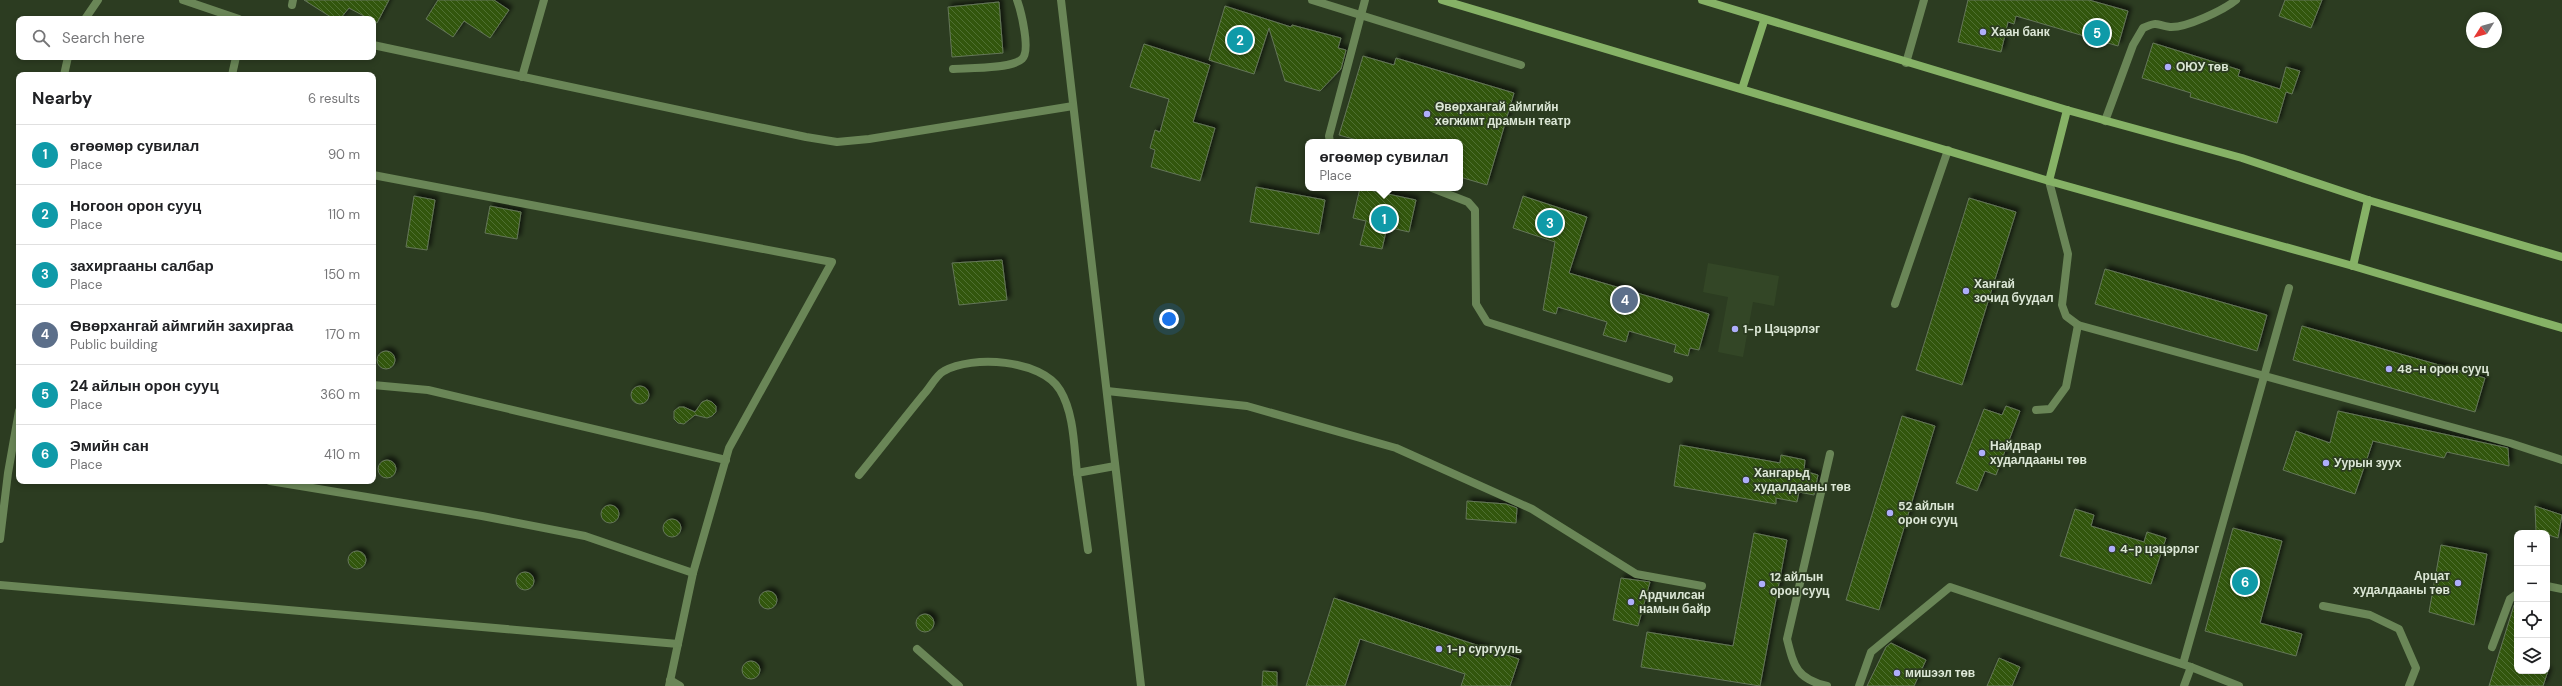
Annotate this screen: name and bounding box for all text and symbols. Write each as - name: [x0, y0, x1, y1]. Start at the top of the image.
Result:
- north arrow: [2466, 12, 2502, 48]
- search box: [16, 16, 376, 60]
- pin: 5: [2084, 18, 2110, 48]
- place label: Хаан банк: [1991, 24, 2051, 40]
- pin: 2: [1227, 25, 1253, 55]
- icon: search: [30, 27, 52, 49]
- marker: Хаан банк: [1978, 27, 1988, 37]
- text: Search here: [62, 28, 145, 48]
- place label: ОЮУ төв: [2176, 59, 2229, 75]
- marker: ОЮУ төв: [2163, 62, 2173, 72]
- text: Nearby: [32, 87, 92, 109]
- text: 6 results: [308, 90, 360, 107]
- place label: Өвөрхангай аймгийн хөгжимт драмын театр: [1435, 99, 1571, 129]
- marker: Өвөрхангай аймгийн хөгжимт драмын театр: [1422, 109, 1432, 119]
- text: өгөөмөр сувилал: [70, 136, 199, 156]
- popup: [1305, 139, 1463, 191]
- text: 1: [43, 146, 47, 163]
- text: 90 m: [328, 146, 360, 163]
- text: өгөөмөр сувилал: [1319, 147, 1449, 167]
- text: Place: [70, 156, 102, 173]
- text: Place: [1319, 167, 1352, 184]
- text: Ногоон орон сууц: [70, 196, 201, 216]
- pin: 1: [1371, 204, 1397, 234]
- text: 2: [41, 206, 49, 223]
- text: 110 m: [328, 206, 360, 223]
- pin: 3: [1537, 208, 1563, 238]
- text: Place: [70, 216, 102, 233]
- text: захиргааны салбар: [70, 256, 214, 276]
- text: 3: [41, 266, 49, 283]
- text: 150 m: [324, 266, 360, 283]
- text: Place: [70, 276, 102, 293]
- place label: Хангай зочид буудал: [1974, 276, 2054, 306]
- pin: 4: [1612, 285, 1638, 315]
- marker: Хангай зочид буудал: [1961, 286, 1971, 296]
- your location: [1159, 309, 1179, 329]
- text: Өвөрхангай аймгийн захиргаа: [70, 316, 293, 336]
- place label: 1-р Цэцэрлэг: [1743, 321, 1820, 337]
- marker: 1-р Цэцэрлэг: [1730, 324, 1740, 334]
- text: 4: [41, 326, 49, 343]
- text: 170 m: [325, 326, 360, 343]
- text: Public building: [70, 336, 158, 353]
- place label: 48-н орон сууц: [2397, 361, 2489, 377]
- marker: 48-н орон сууц: [2384, 364, 2394, 374]
- text: 24 айлын орон сууц: [70, 376, 219, 396]
- text: 5: [41, 386, 49, 403]
- text: 360 m: [320, 386, 360, 403]
- text: Place: [70, 396, 102, 413]
- text: Эмийн сан: [70, 436, 149, 456]
- place label: Найдвар худалдааны төв: [1990, 438, 2087, 468]
- text: 6: [41, 446, 49, 463]
- text: 410 m: [324, 446, 360, 463]
- marker: Найдвар худалдааны төв: [1977, 448, 1987, 458]
- place label: Уурын зуух: [2334, 455, 2402, 471]
- text: Place: [70, 456, 102, 473]
- marker: Уурын зуух: [2321, 458, 2331, 468]
- place label: Хангарьд худалдааны төв: [1754, 465, 1851, 495]
- marker: Хангарьд худалдааны төв: [1741, 475, 1751, 485]
- place label: 52 айлын орон сууц: [1898, 498, 1958, 528]
- marker: 52 айлын орон сууц: [1885, 508, 1895, 518]
- map controls: [2514, 530, 2550, 674]
- button: +: [2514, 530, 2550, 566]
- place label: 4-р цэцэрлэг: [2120, 541, 2199, 557]
- marker: 4-р цэцэрлэг: [2107, 544, 2117, 554]
- button: −: [2514, 566, 2550, 602]
- pin: 6: [2232, 567, 2258, 597]
- place label: Арцат худалдааны төв: [2353, 568, 2450, 598]
- place label: 12 айлын орон сууц: [1770, 569, 1830, 599]
- marker: Арцат худалдааны төв: [2453, 578, 2463, 588]
- marker: 12 айлын орон сууц: [1757, 579, 1767, 589]
- place label: Ардчилсан намын байр: [1639, 587, 1711, 617]
- marker: Ардчилсан намын байр: [1626, 597, 1636, 607]
- button: locate: [2514, 602, 2550, 638]
- button: layers: [2514, 638, 2550, 674]
- place label: 1-р сургууль: [1447, 641, 1522, 657]
- marker: 1-р сургууль: [1434, 644, 1444, 654]
- place label: мишээл төв: [1905, 665, 1975, 681]
- marker: мишээл төв: [1892, 668, 1902, 678]

